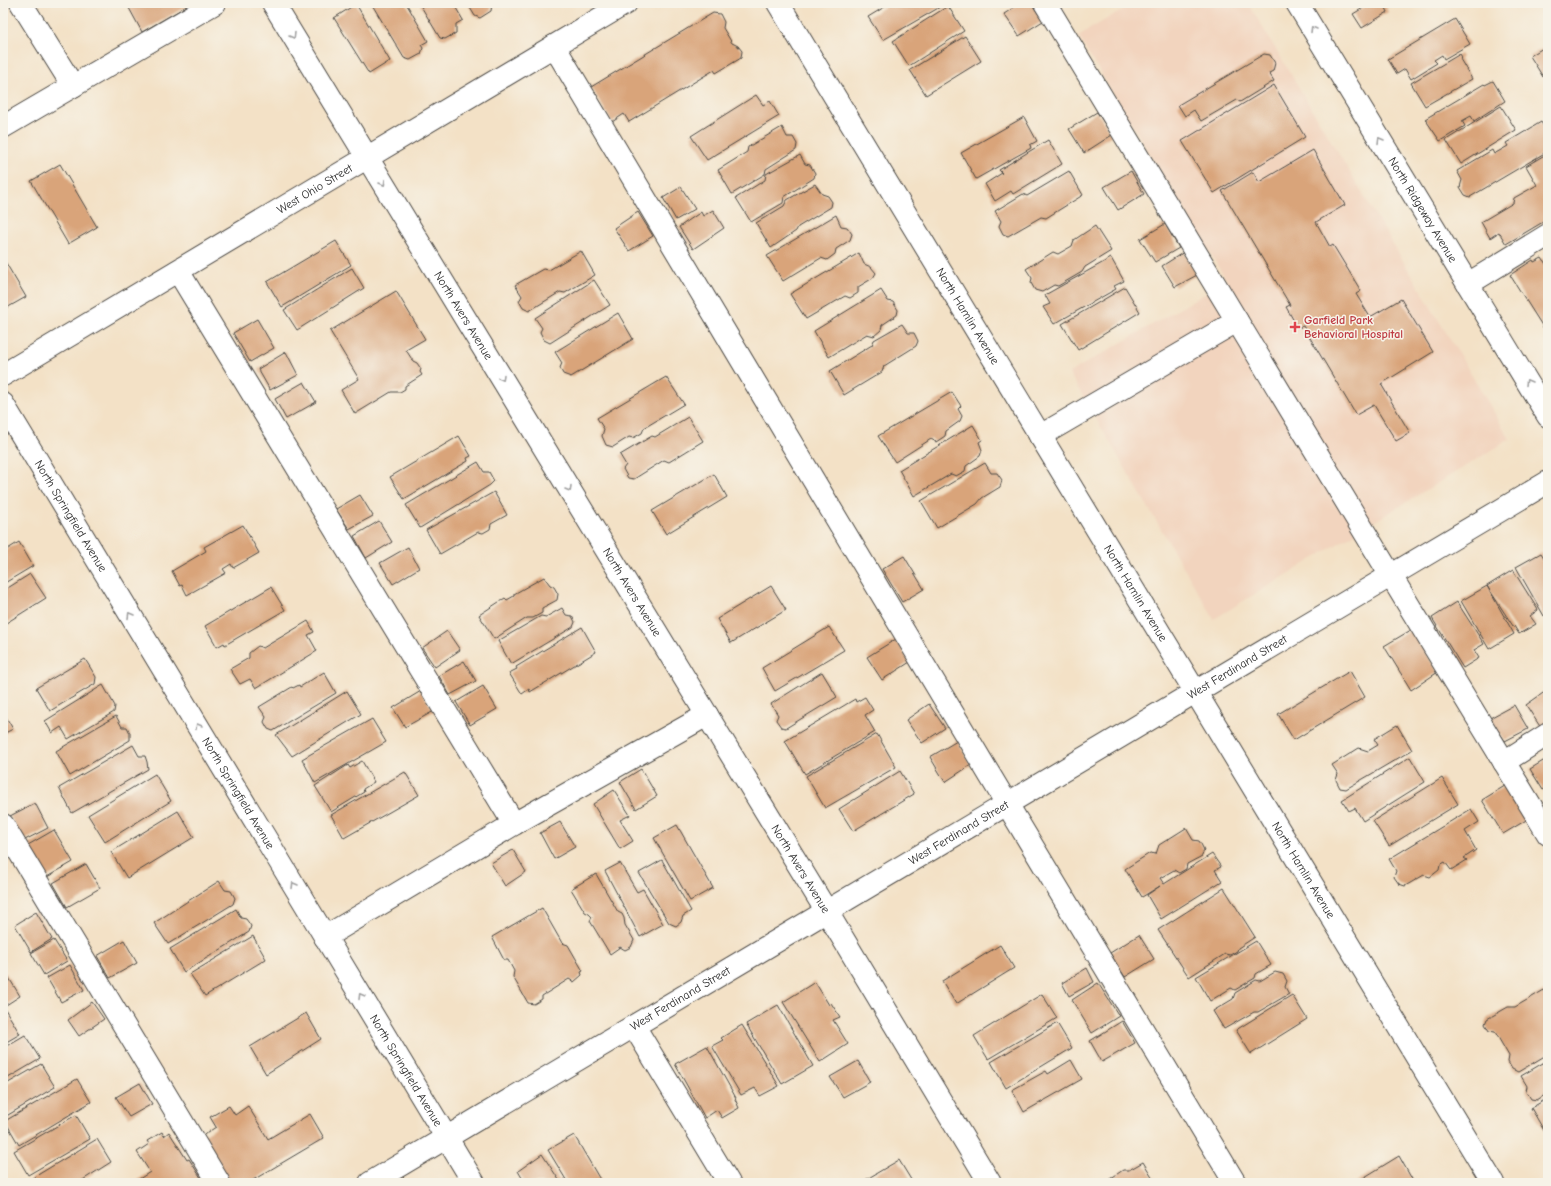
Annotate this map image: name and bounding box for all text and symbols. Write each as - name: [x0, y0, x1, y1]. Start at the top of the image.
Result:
- one-way arrow: [1310, 26, 1317, 33]
- one-way arrow: [289, 32, 296, 39]
- one-way arrow: [1378, 137, 1385, 144]
- street label: North Ridgeway Avenue: [1385, 155, 1460, 265]
- street label: West Ohio Street: [274, 161, 355, 217]
- one-way arrow: [378, 179, 386, 186]
- street label: North Hamlin Avenue: [933, 265, 1002, 367]
- street label: North Avers Avenue: [431, 269, 496, 362]
- place label: Garfield Park Behavioral Hospital: [1304, 313, 1403, 341]
- marker: Garfield Park Behavioral Hospital: [1289, 321, 1301, 333]
- one-way arrow: [497, 374, 504, 381]
- one-way arrow: [1525, 379, 1532, 386]
- street label: North Springfield Avenue: [32, 458, 110, 575]
- one-way arrow: [565, 485, 572, 492]
- street label: North Hamlin Avenue: [1101, 542, 1170, 644]
- street label: North Avers Avenue: [600, 545, 664, 639]
- one-way arrow: [128, 612, 135, 619]
- street label: West Ferdinand Street: [1185, 632, 1290, 702]
- one-way arrow: [195, 723, 202, 730]
- street label: North Springfield Avenue: [199, 735, 278, 852]
- street label: West Ferdinand Street: [906, 797, 1012, 868]
- street label: North Hamlin Avenue: [1269, 819, 1338, 921]
- street label: North Avers Avenue: [768, 822, 833, 916]
- one-way arrow: [291, 882, 299, 889]
- street label: West Ferdinand Street: [628, 963, 733, 1034]
- one-way arrow: [359, 993, 366, 1000]
- street label: North Springfield Avenue: [367, 1012, 445, 1129]

